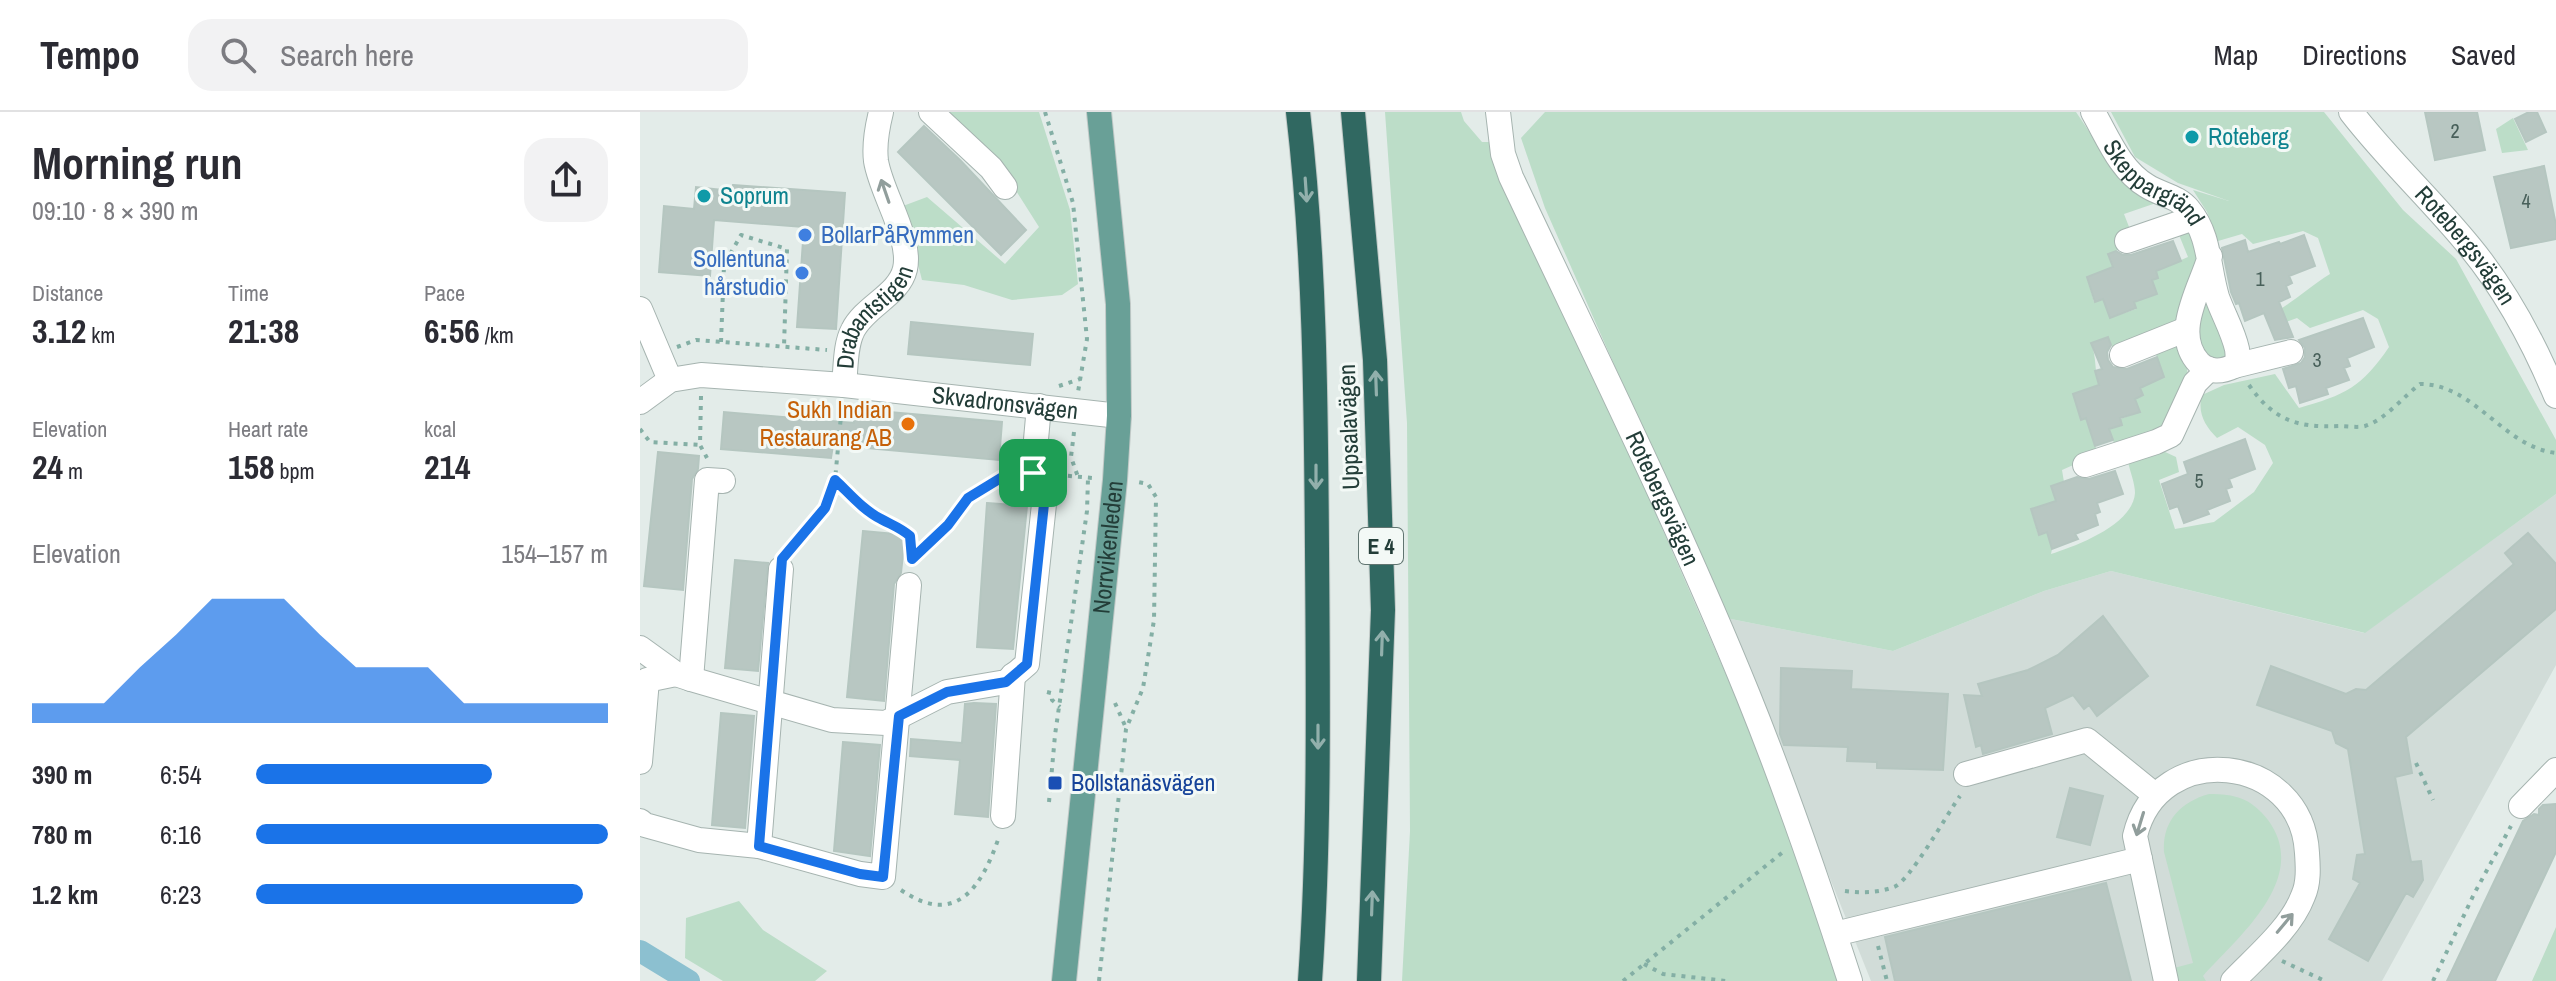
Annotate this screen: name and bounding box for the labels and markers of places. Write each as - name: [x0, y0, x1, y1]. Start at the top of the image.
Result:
- place label: Roteberg: [2208, 120, 2289, 152]
- marker: Roteberg: [2183, 128, 2201, 146]
- place label: Soprum: [720, 179, 789, 211]
- marker: Soprum: [695, 187, 713, 205]
- place label: BollarPåRymmen: [821, 218, 974, 250]
- marker: BollarPåRymmen: [796, 226, 814, 244]
- place label: Sollentuna hårstudio: [693, 242, 786, 302]
- marker: Sollentuna hårstudio: [793, 264, 811, 282]
- place label: Sukh Indian Restaurang AB: [760, 393, 892, 453]
- marker: Sukh Indian Restaurang AB: [899, 415, 917, 433]
- pin: [999, 439, 1067, 507]
- place label: Bollstanäsvägen: [1071, 766, 1215, 798]
- marker: Bollstanäsvägen: [1046, 774, 1064, 792]

